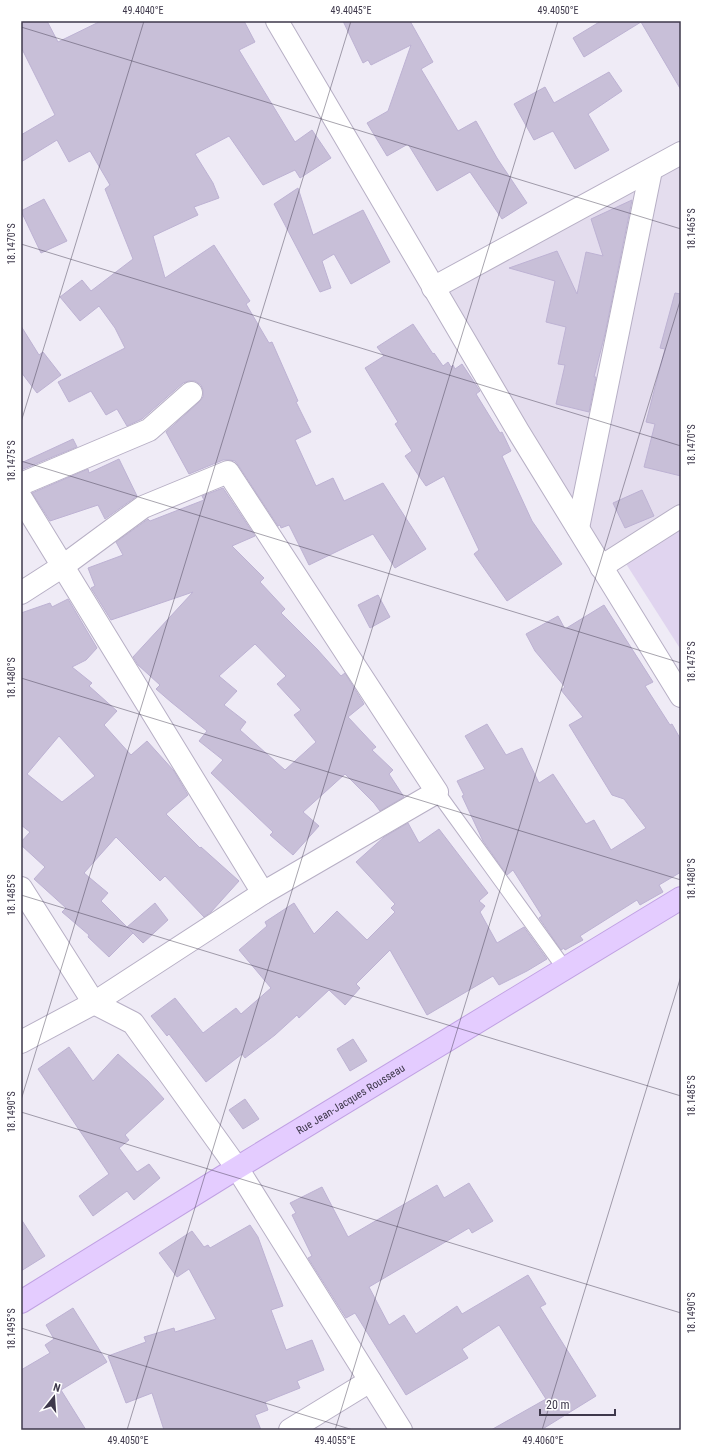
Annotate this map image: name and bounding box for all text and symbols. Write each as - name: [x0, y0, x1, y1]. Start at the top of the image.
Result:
- text: 49.4040°E: [123, 5, 164, 16]
- text: 49.4045°E: [331, 5, 372, 16]
- text: 49.4050°E: [538, 5, 579, 16]
- text: 18.1465°S: [686, 208, 697, 250]
- text: 18.1470°S: [6, 223, 17, 265]
- text: 18.1470°S: [686, 424, 697, 466]
- text: 18.1475°S: [6, 440, 17, 482]
- text: 18.1475°S: [686, 641, 697, 683]
- text: 18.1480°S: [6, 657, 17, 699]
- text: 18.1480°S: [686, 858, 697, 900]
- text: 18.1485°S: [6, 874, 17, 916]
- street label: Rue Jean-Jacques Rousseau: [294, 1061, 407, 1137]
- text: 18.1485°S: [686, 1075, 697, 1117]
- text: 18.1490°S: [6, 1091, 17, 1133]
- text: 18.1490°S: [686, 1292, 697, 1334]
- text: 18.1495°S: [6, 1308, 17, 1350]
- north arrow: [34, 1377, 74, 1417]
- text: N: [52, 1381, 62, 1395]
- scale bar: [540, 1391, 615, 1417]
- text: 20 m: [546, 1398, 570, 1412]
- text: 49.4050°E: [108, 1435, 149, 1446]
- text: 49.4055°E: [315, 1435, 356, 1446]
- text: 49.4060°E: [523, 1435, 564, 1446]

